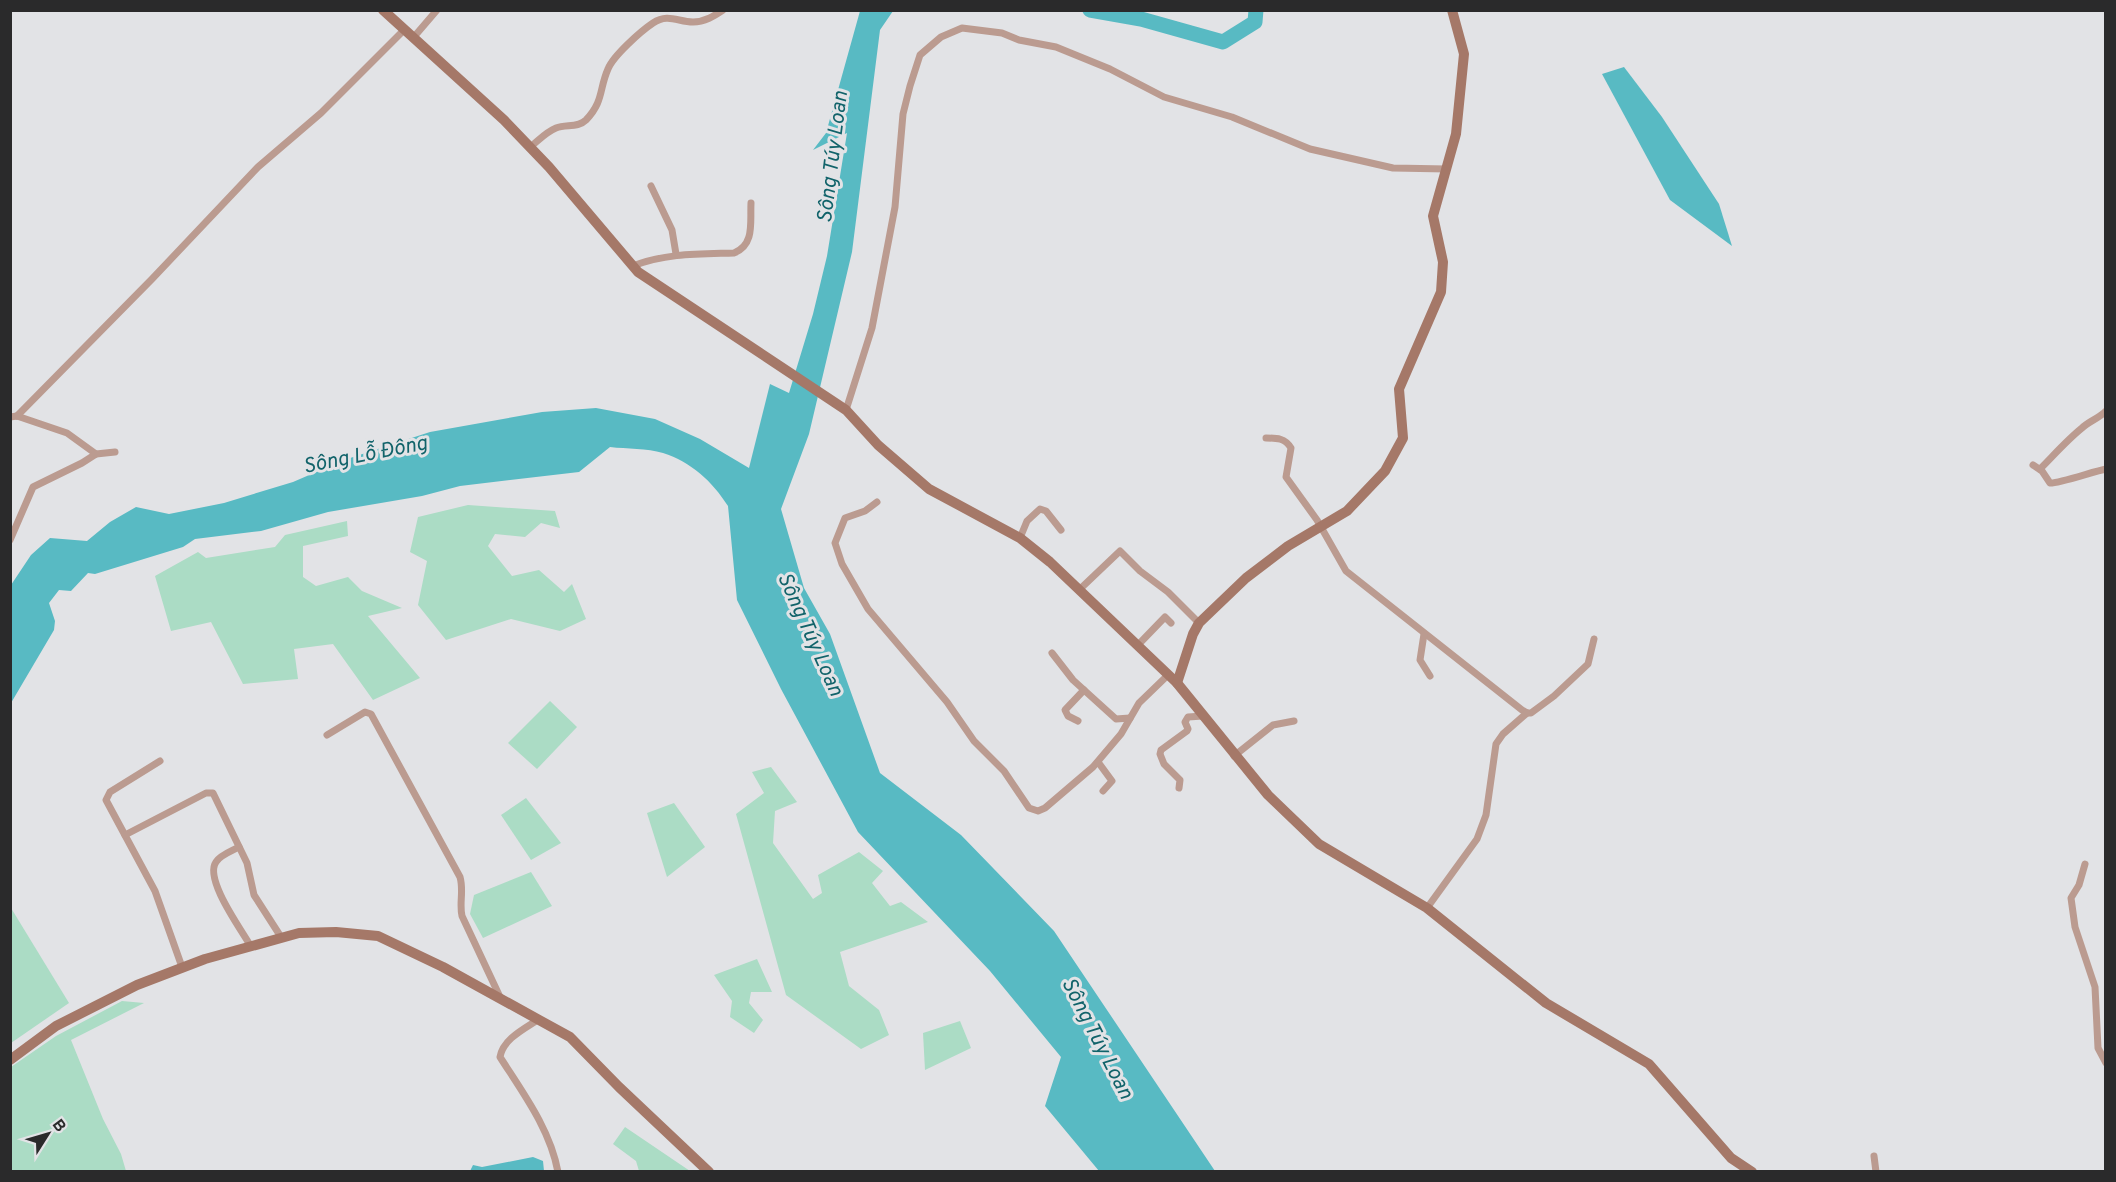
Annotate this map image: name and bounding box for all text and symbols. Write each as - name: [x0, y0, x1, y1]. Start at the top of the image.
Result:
- water label: Sông Túy Loan: [812, 89, 855, 225]
- water label: Sông Lỗ Đông: [301, 429, 430, 481]
- water label: Sông Túy Loan: [770, 568, 849, 701]
- water label: Sông Túy Loan: [1054, 973, 1139, 1104]
- north arrow: [18, 1104, 78, 1164]
- text: B: [47, 1116, 70, 1137]

